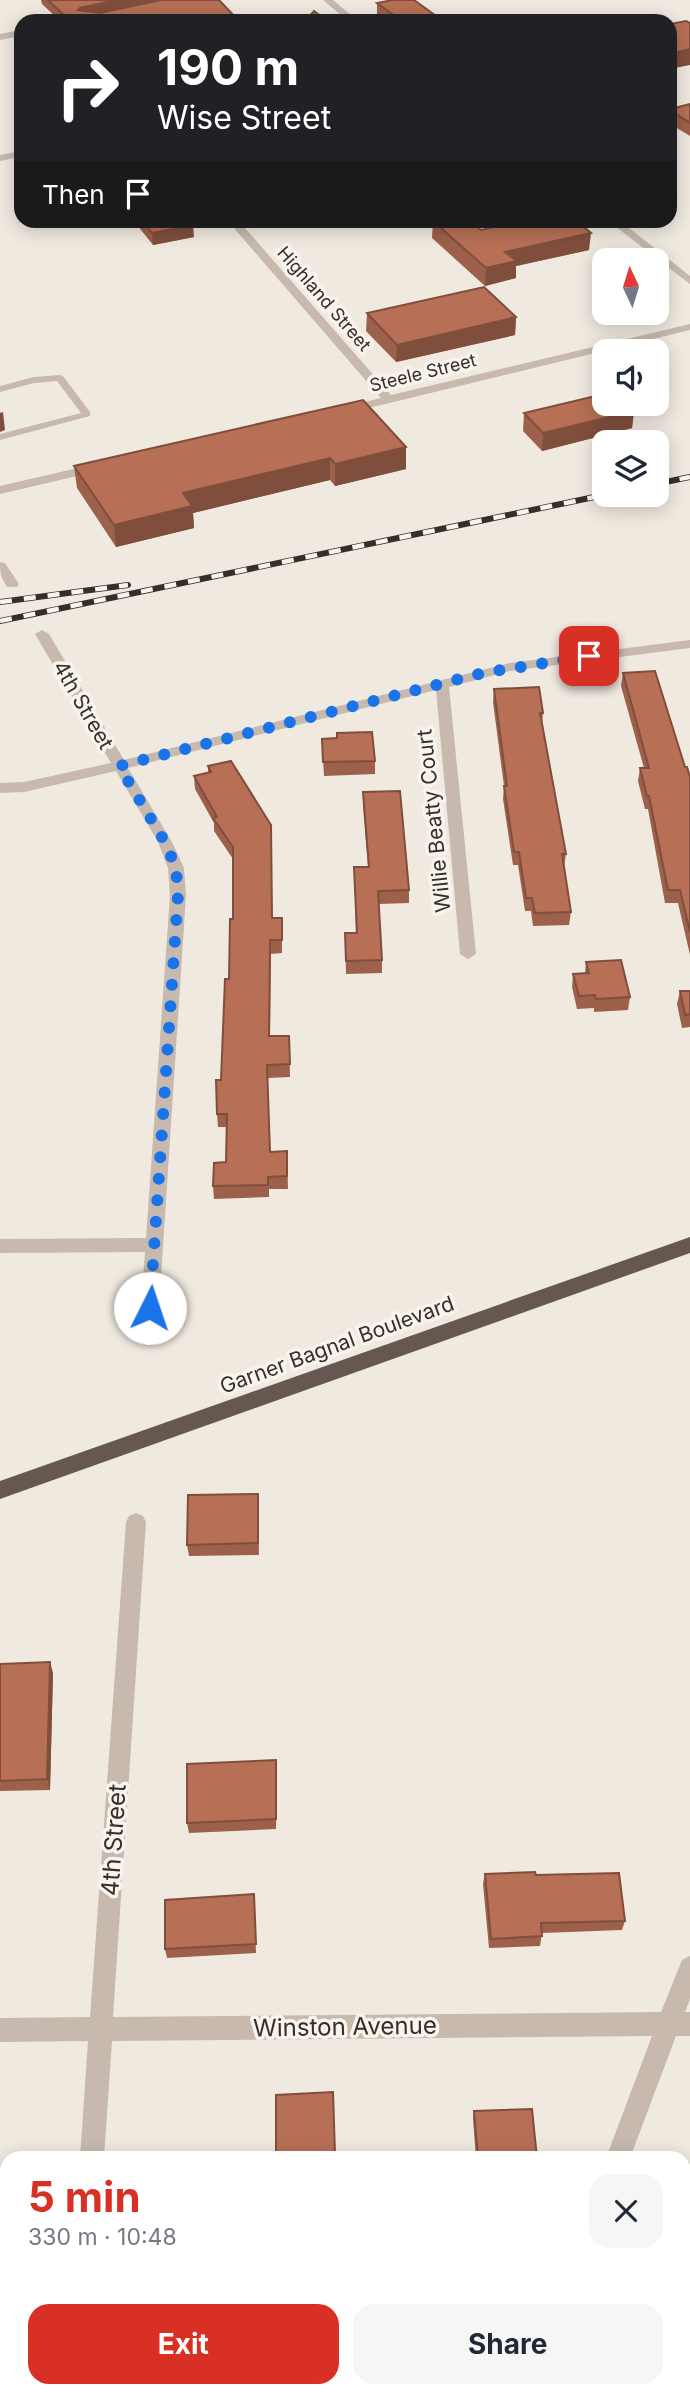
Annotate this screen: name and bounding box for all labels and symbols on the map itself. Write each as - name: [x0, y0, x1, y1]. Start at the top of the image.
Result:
- street label: Highland Street: [273, 242, 375, 355]
- north arrow: [592, 248, 668, 326]
- street label: Steele Street: [367, 349, 478, 396]
- pin: [559, 626, 619, 686]
- street label: 4th Street: [48, 656, 119, 754]
- street label: Willie Beatty Court: [411, 728, 456, 914]
- position arrow: [113, 1271, 187, 1345]
- street label: Garner Bagnal Boulevard: [216, 1290, 457, 1399]
- street label: 4th Street: [95, 1783, 132, 1897]
- street label: Winston Avenue: [253, 2010, 437, 2043]

